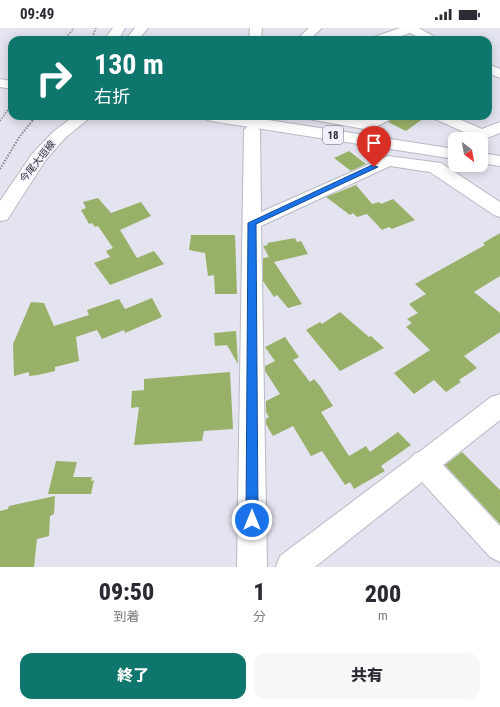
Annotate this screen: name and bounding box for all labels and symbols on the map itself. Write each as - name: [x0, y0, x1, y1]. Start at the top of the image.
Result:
- road number: 18: [323, 126, 343, 144]
- pin: [357, 126, 391, 167]
- north arrow: [448, 132, 488, 172]
- street label: 今尾大垣線: [17, 138, 57, 184]
- position arrow: [231, 499, 273, 541]

